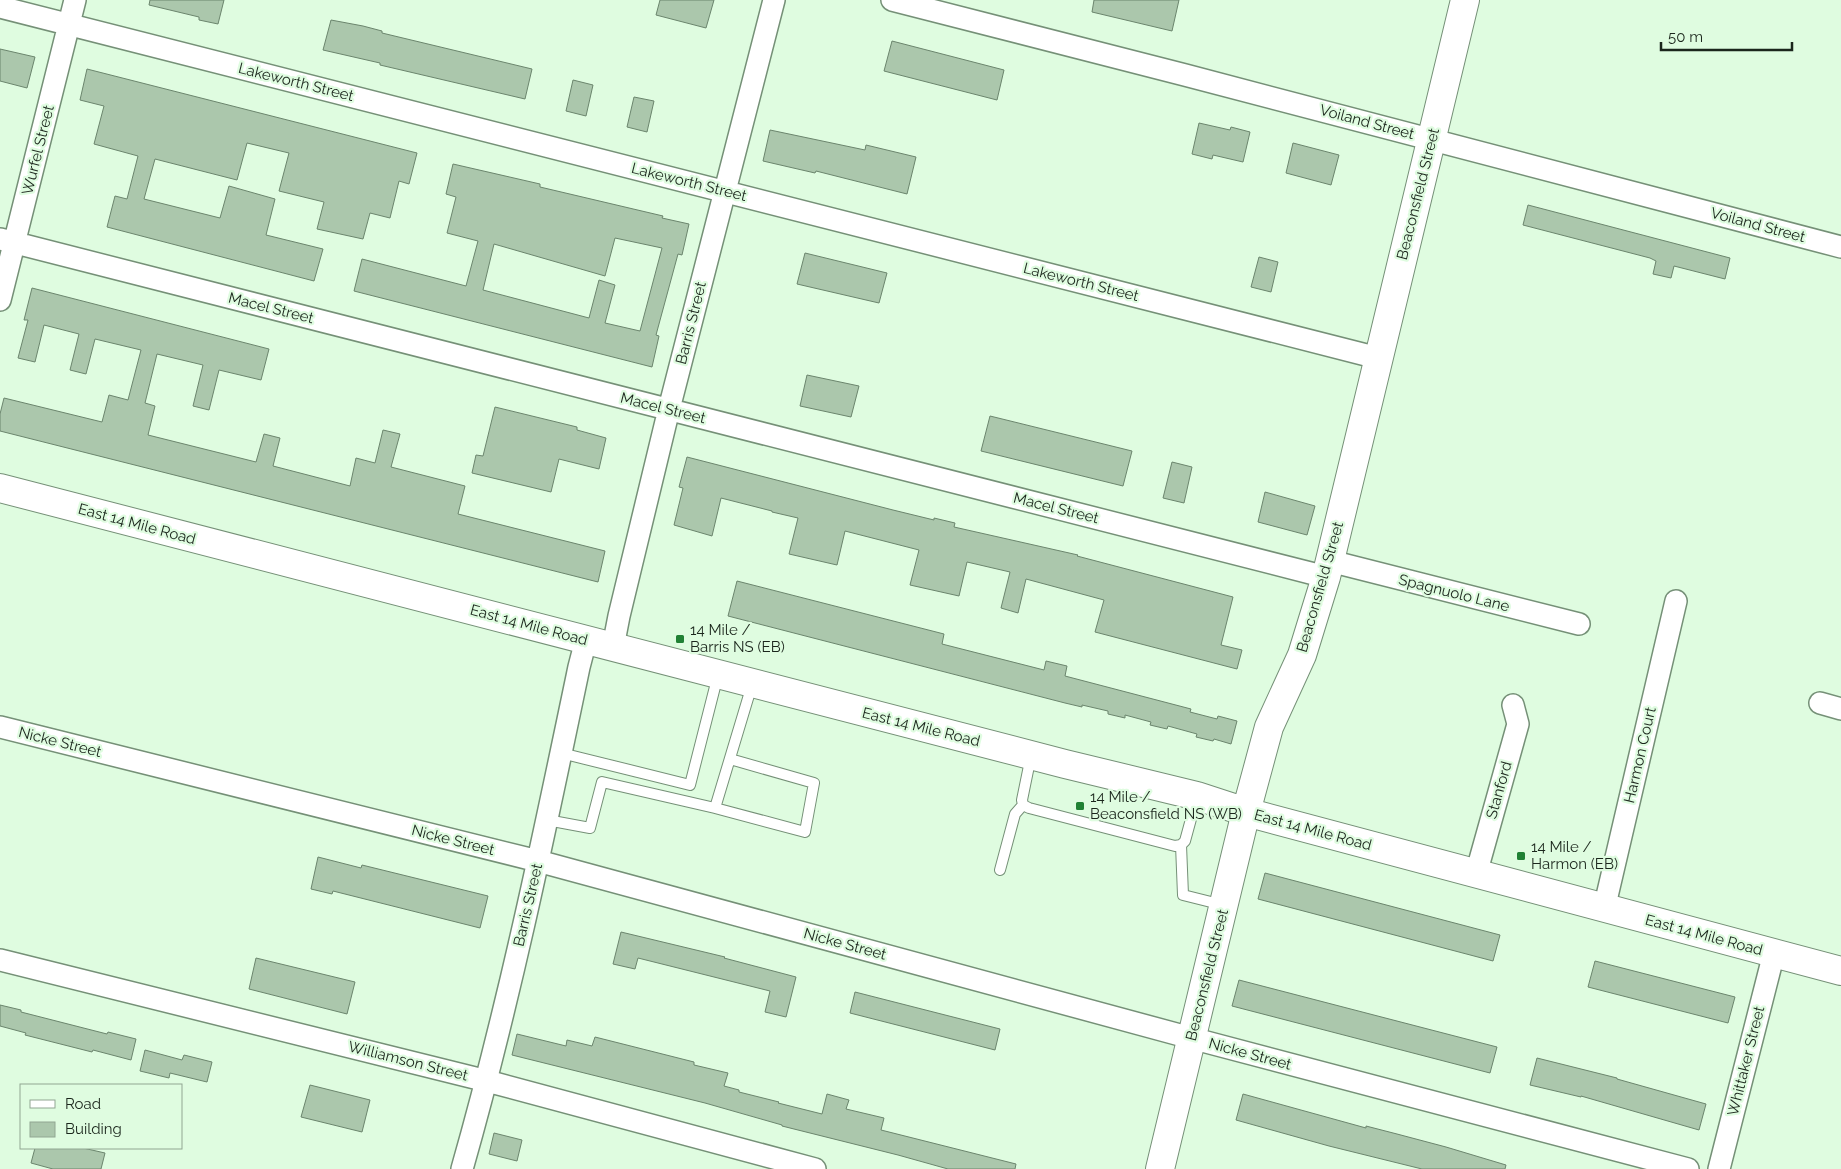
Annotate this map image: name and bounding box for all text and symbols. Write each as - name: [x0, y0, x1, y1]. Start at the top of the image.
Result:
- scale bar: [1661, 20, 1792, 52]
- text: 50 m: [1668, 28, 1703, 46]
- street label: Lakeworth Street: [236, 59, 356, 105]
- street label: Voiland Street: [1318, 101, 1416, 143]
- street label: Wurfel Street: [18, 103, 58, 197]
- street label: Beaconsfield Street: [1393, 126, 1443, 262]
- street label: Lakeworth Street: [629, 159, 749, 205]
- street label: Voiland Street: [1709, 204, 1807, 246]
- street label: Lakeworth Street: [1021, 259, 1141, 305]
- street label: Barris Street: [672, 280, 710, 366]
- street label: Macel Street: [226, 289, 316, 327]
- street label: Macel Street: [618, 389, 708, 427]
- street label: Macel Street: [1011, 489, 1101, 527]
- street label: East 14 Mile Road: [76, 500, 198, 548]
- street label: Beaconsfield Street: [1293, 520, 1347, 654]
- street label: Spagnuolo Lane: [1397, 571, 1512, 616]
- street label: East 14 Mile Road: [468, 601, 590, 649]
- place label: 14 Mile / Barris NS (EB): [690, 621, 785, 656]
- marker: 14 Mile / Barris NS (EB): [674, 633, 686, 645]
- street label: East 14 Mile Road: [860, 704, 982, 750]
- street label: Harmon Court: [1620, 705, 1660, 805]
- street label: Nicke Street: [17, 723, 103, 761]
- street label: Stanford: [1482, 759, 1516, 821]
- place label: 14 Mile / Beaconsfield NS (WB): [1090, 788, 1242, 823]
- marker: 14 Mile / Beaconsfield NS (WB): [1074, 800, 1086, 812]
- street label: East 14 Mile Road: [1252, 806, 1374, 854]
- street label: Nicke Street: [410, 821, 496, 859]
- place label: 14 Mile / Harmon (EB): [1531, 838, 1618, 873]
- marker: 14 Mile / Harmon (EB): [1515, 850, 1527, 862]
- street label: Barris Street: [510, 862, 546, 948]
- street label: Beaconsfield Street: [1182, 907, 1232, 1043]
- street label: East 14 Mile Road: [1643, 911, 1765, 959]
- street label: Nicke Street: [802, 924, 888, 964]
- street label: Whittaker Street: [1724, 1004, 1768, 1118]
- street label: Nicke Street: [1207, 1034, 1293, 1074]
- street label: Williamson Street: [346, 1037, 470, 1085]
- legend: [20, 1084, 182, 1149]
- text: Road: [65, 1095, 101, 1113]
- text: Building: [65, 1120, 122, 1138]

